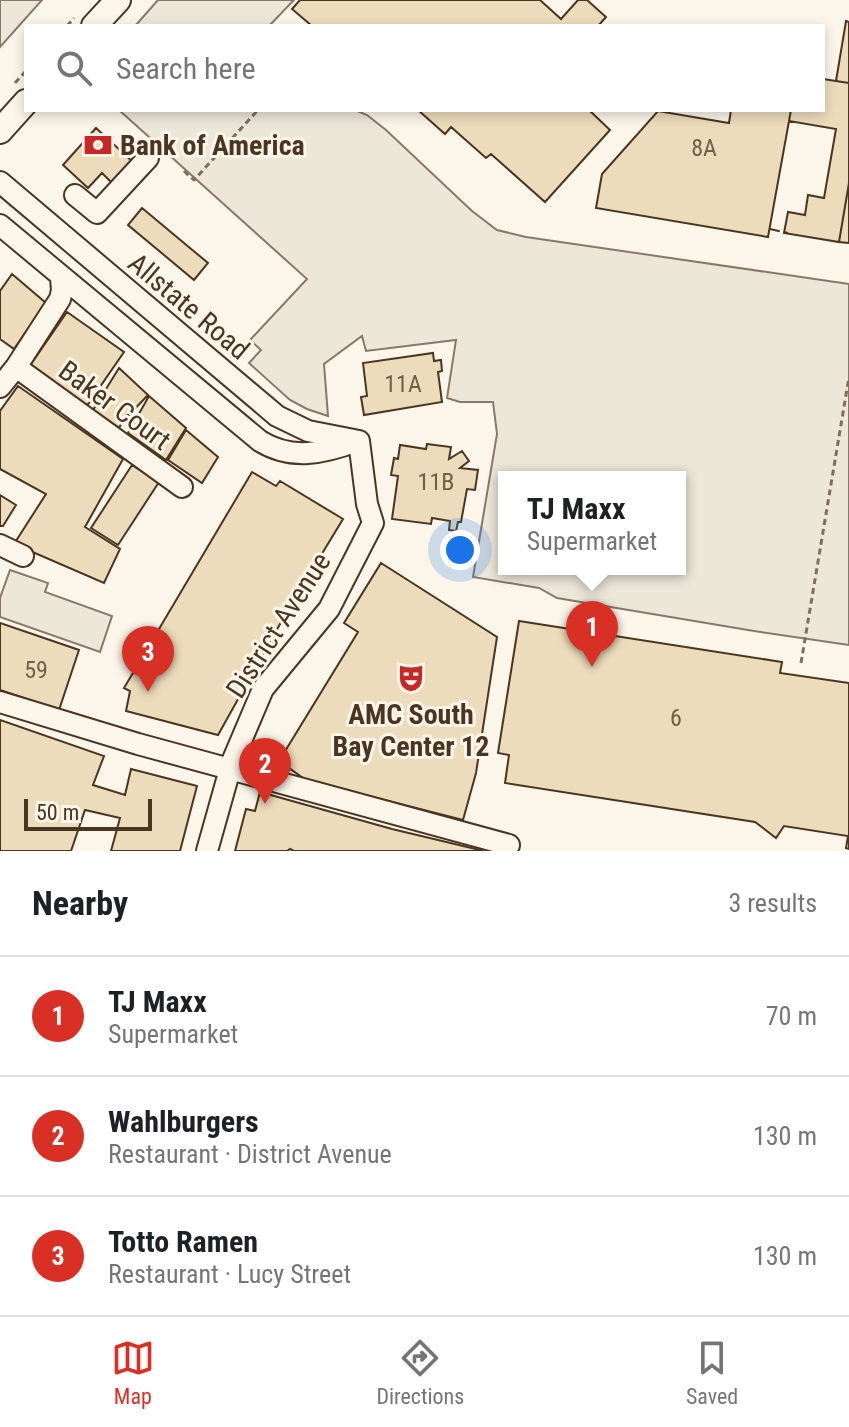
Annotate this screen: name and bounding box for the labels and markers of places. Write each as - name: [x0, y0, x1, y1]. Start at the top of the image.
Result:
- place label: Bank of America: [120, 129, 305, 162]
- bank icon: Bank of America: [83, 130, 113, 160]
- pin: 1: [566, 601, 618, 667]
- pin: 3: [122, 626, 174, 692]
- theatre icon: AMC South Bay Center 12: [396, 663, 426, 693]
- place label: AMC South Bay Center 12: [333, 698, 489, 763]
- pin: 2: [239, 738, 291, 804]

